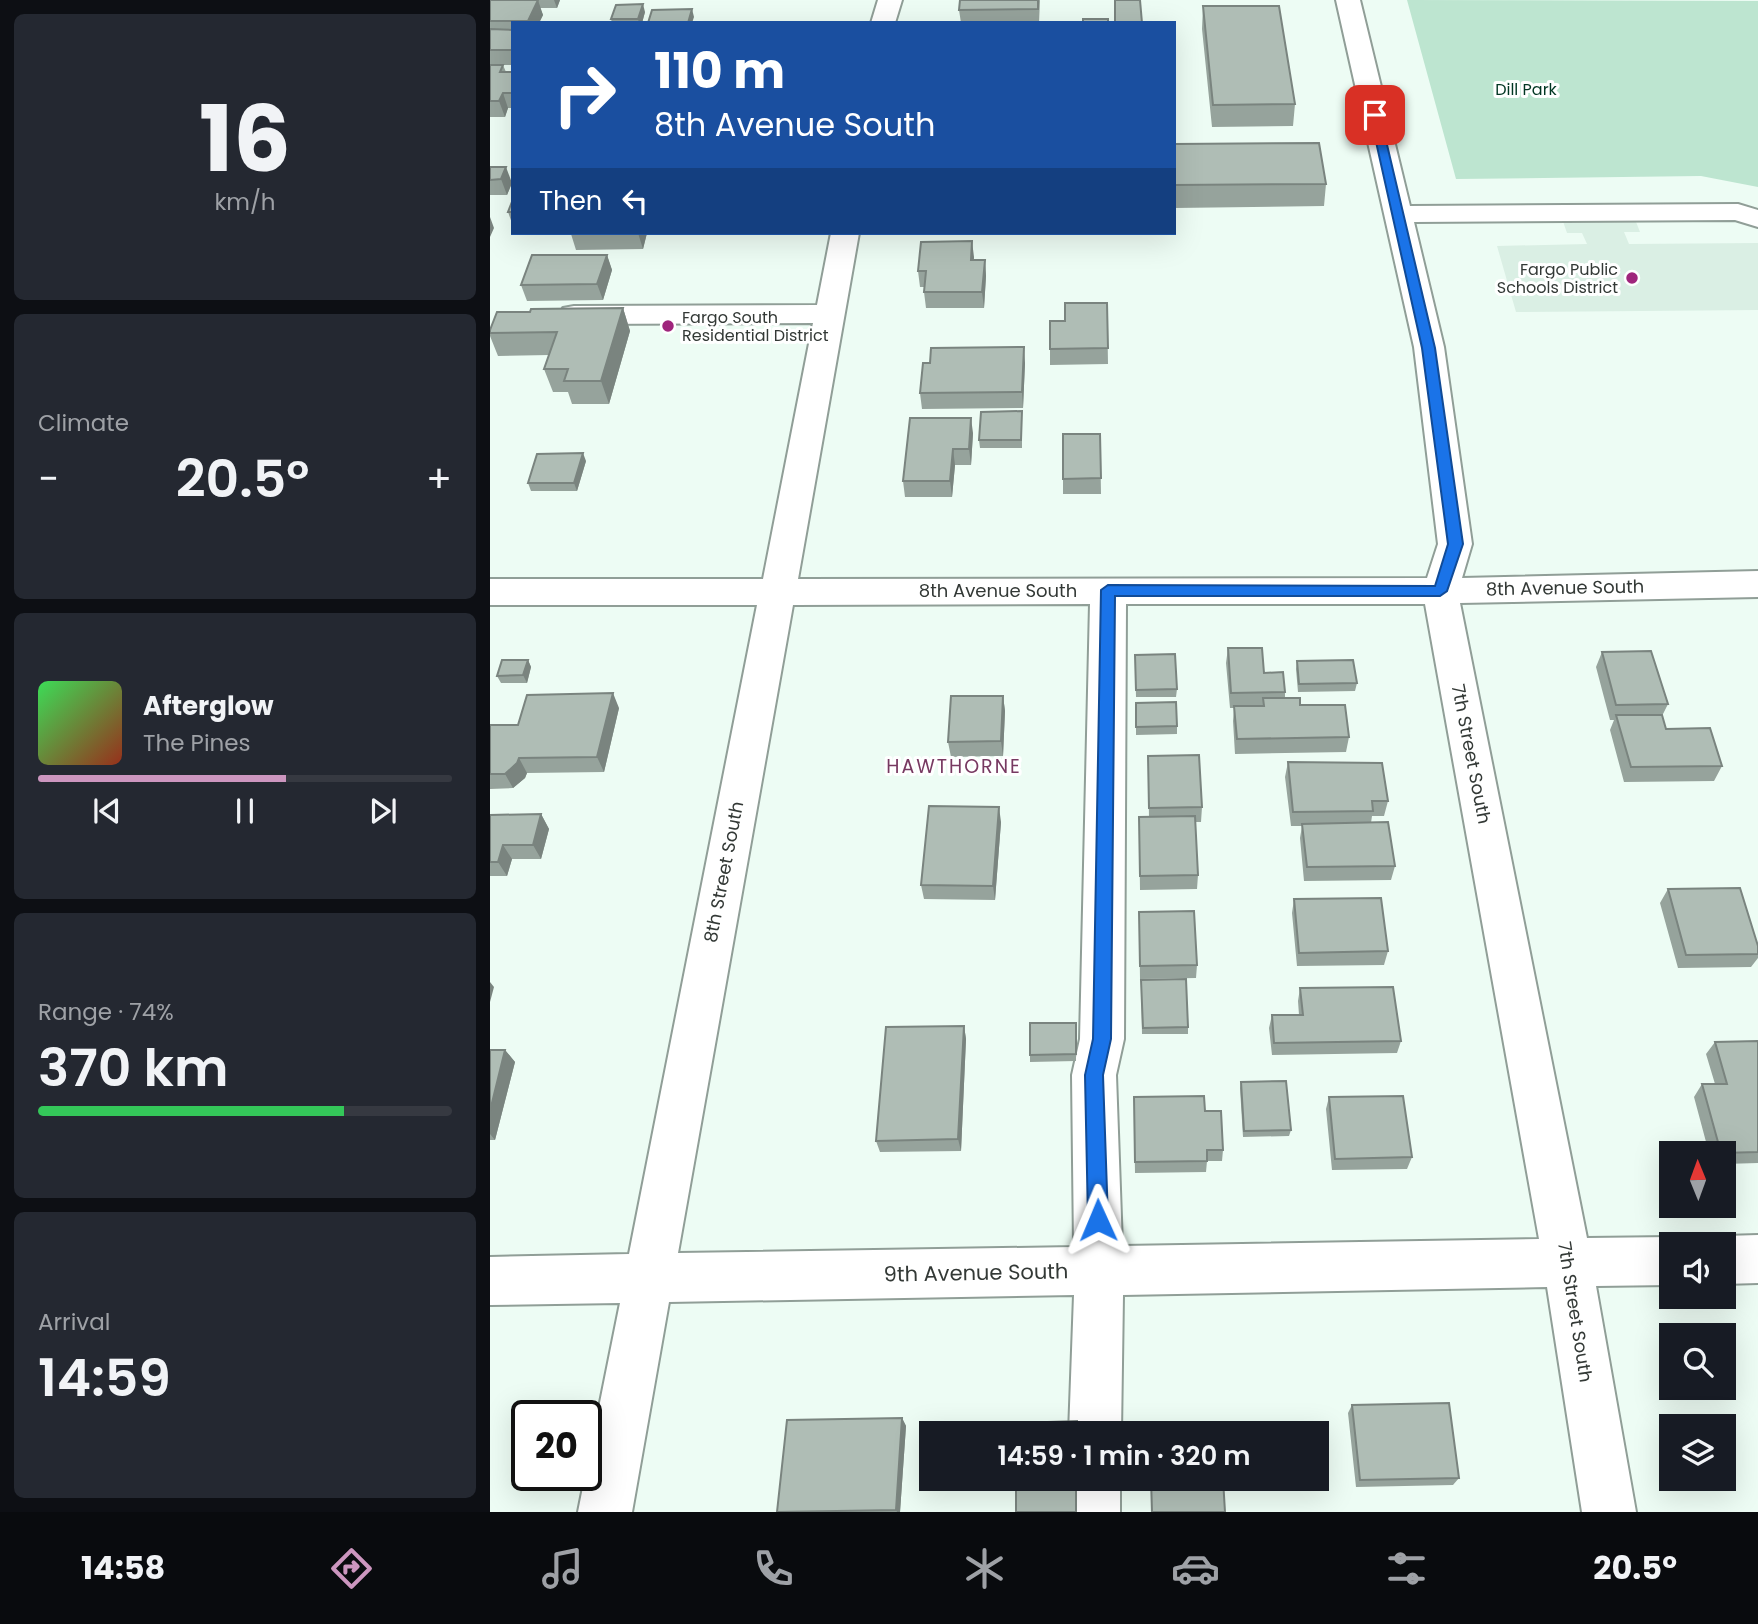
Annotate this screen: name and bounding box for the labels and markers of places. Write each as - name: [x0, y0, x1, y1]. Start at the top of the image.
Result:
- pin: [1345, 85, 1405, 145]
- place label: Fargo Public Schools District: [1497, 258, 1618, 299]
- marker: Fargo Public Schools District: [1624, 270, 1640, 286]
- place label: Fargo South Residential District: [682, 306, 829, 347]
- marker: Fargo South Residential District: [660, 318, 676, 334]

